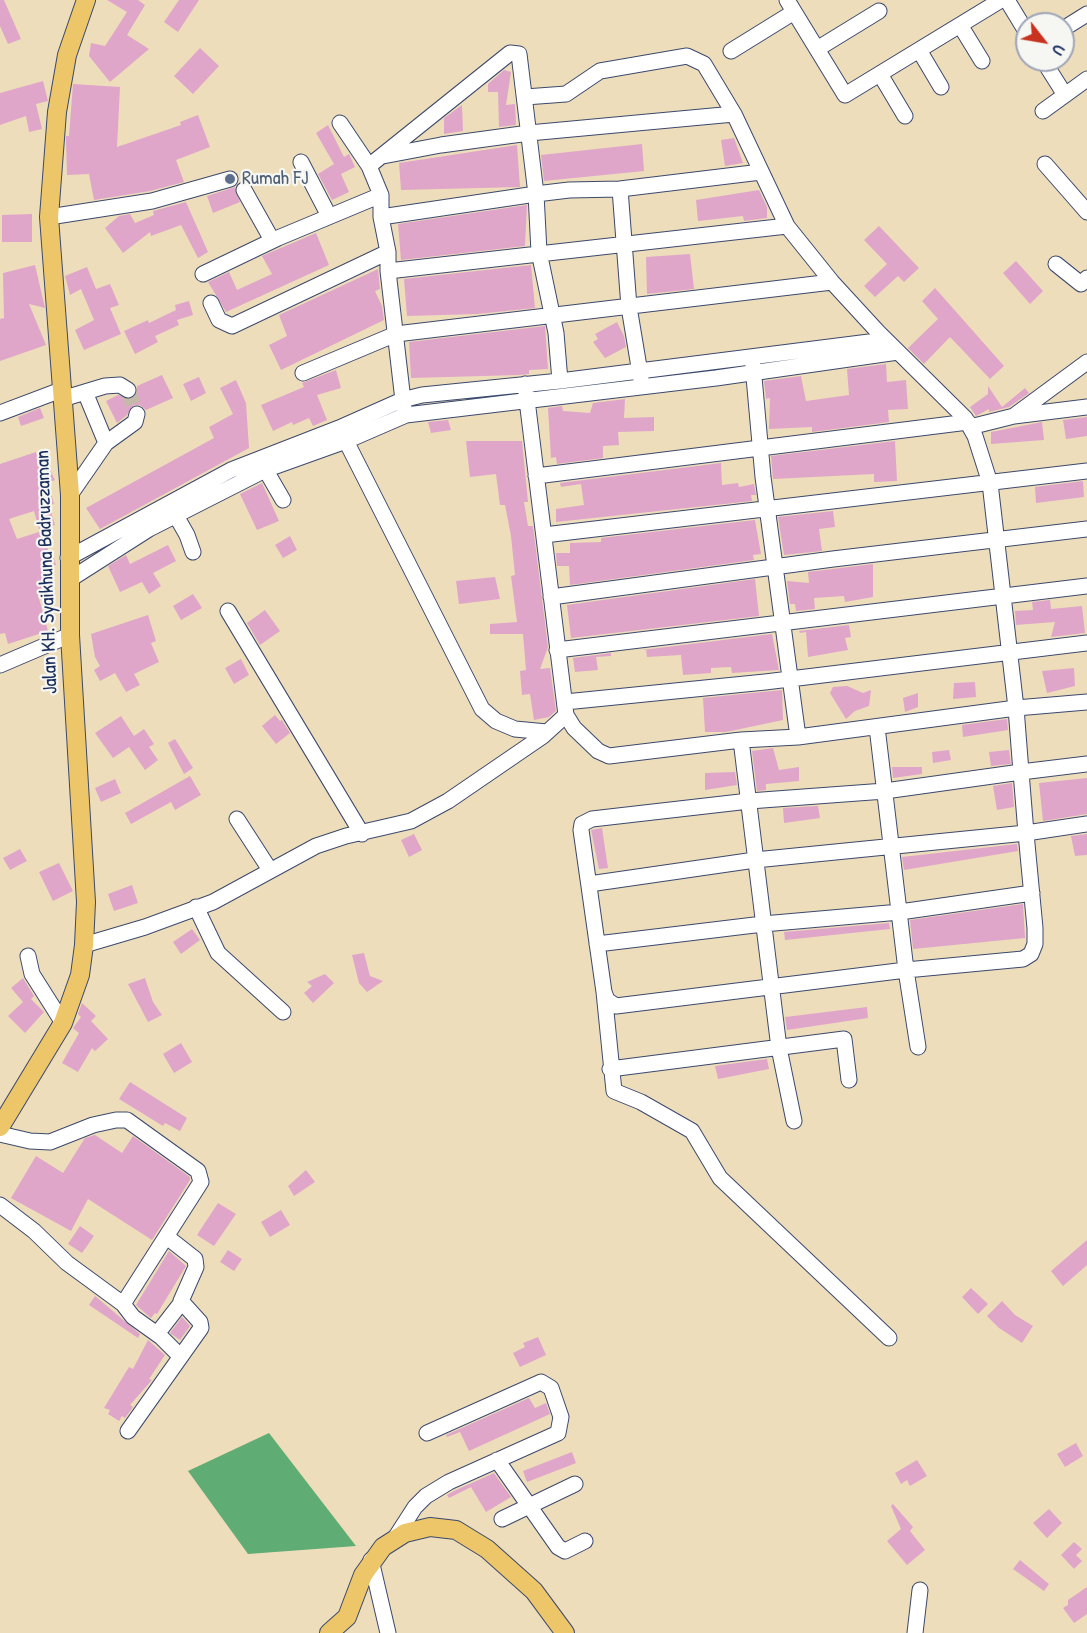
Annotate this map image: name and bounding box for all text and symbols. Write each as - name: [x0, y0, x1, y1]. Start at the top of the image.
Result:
- north arrow: [1015, 12, 1075, 72]
- text: U: [1047, 41, 1070, 60]
- place label: Rumah FJ: [242, 167, 308, 191]
- marker: Rumah FJ: [223, 172, 237, 186]
- street label: Jalan KH. Syaikhuna Badruzzaman: [31, 450, 63, 694]

